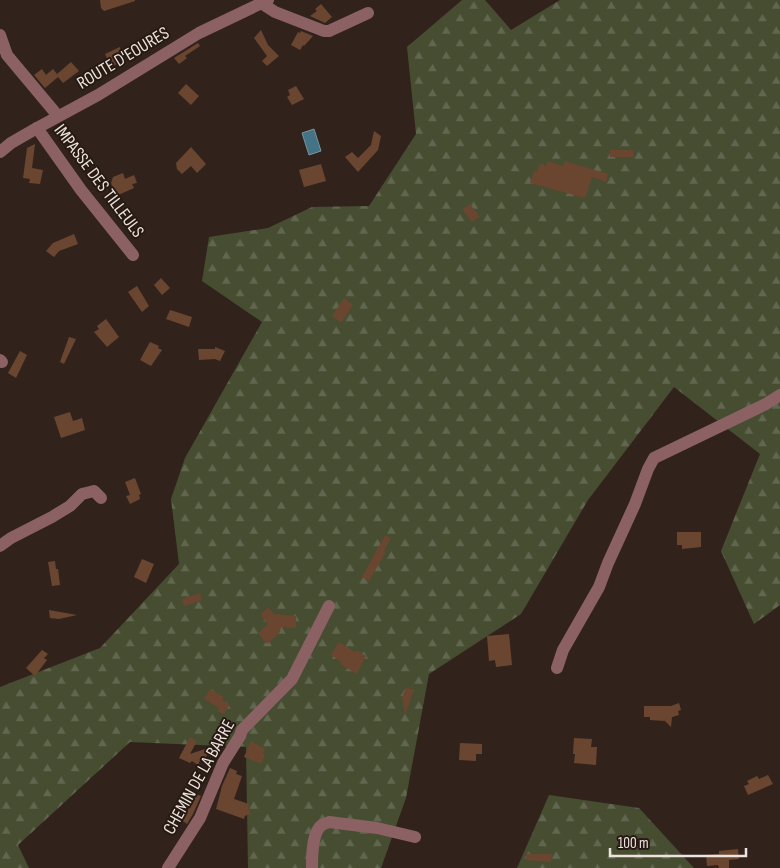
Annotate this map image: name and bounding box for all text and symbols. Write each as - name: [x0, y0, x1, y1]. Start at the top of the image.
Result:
- street label: ROUTE D'EOURES: [73, 22, 173, 94]
- street label: IMPASSE DES TILLEULS: [50, 120, 149, 242]
- street label: CHEMIN DE LA BARRE: [159, 716, 239, 838]
- scale bar: [610, 826, 746, 858]
- text: 100 m: [618, 834, 649, 853]

